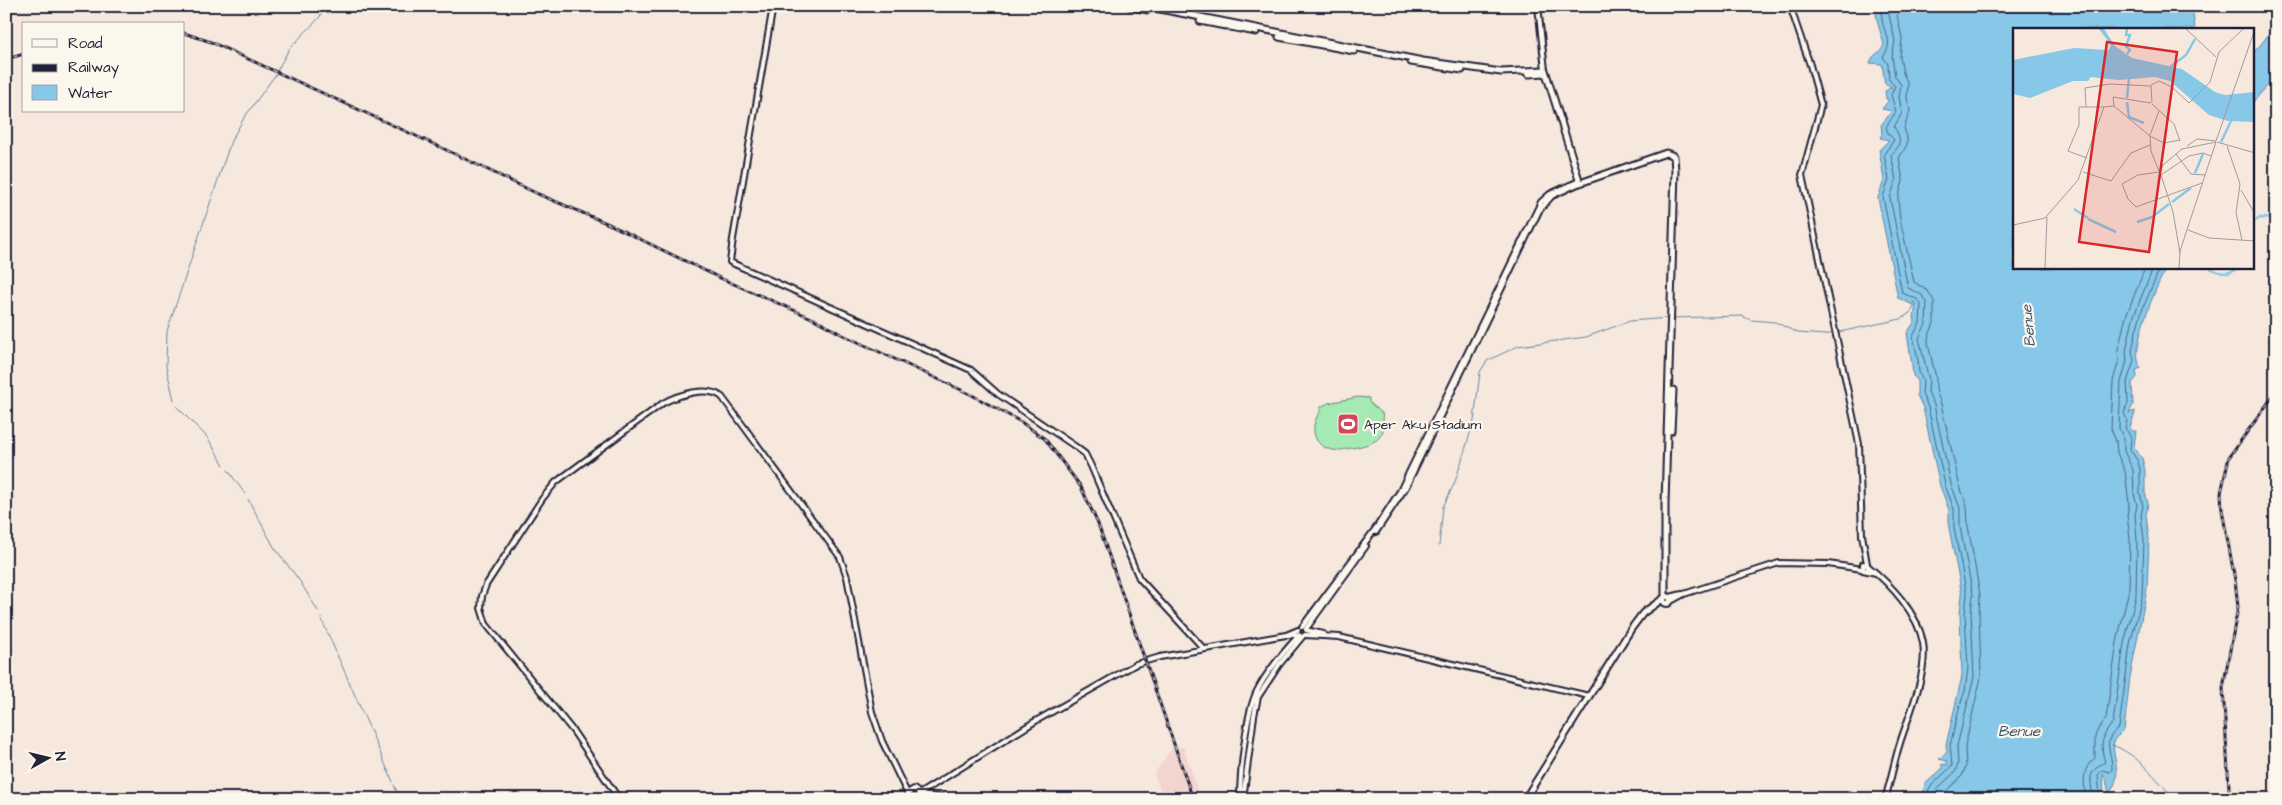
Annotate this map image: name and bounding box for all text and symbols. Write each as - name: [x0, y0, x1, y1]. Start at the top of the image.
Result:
- legend: [22, 22, 185, 112]
- inset map: [2013, 28, 2254, 269]
- text: Road: [68, 33, 103, 54]
- text: Railway: [68, 57, 119, 79]
- text: Water: [68, 83, 112, 104]
- water label: Benue: [2016, 303, 2041, 348]
- sports icon: Aper Aku Stadium: [1336, 412, 1360, 436]
- place label: Aper Aku Stadium: [1364, 415, 1481, 435]
- water label: Benue: [1998, 721, 2041, 742]
- north arrow: [22, 732, 72, 782]
- text: N: [49, 751, 70, 762]

